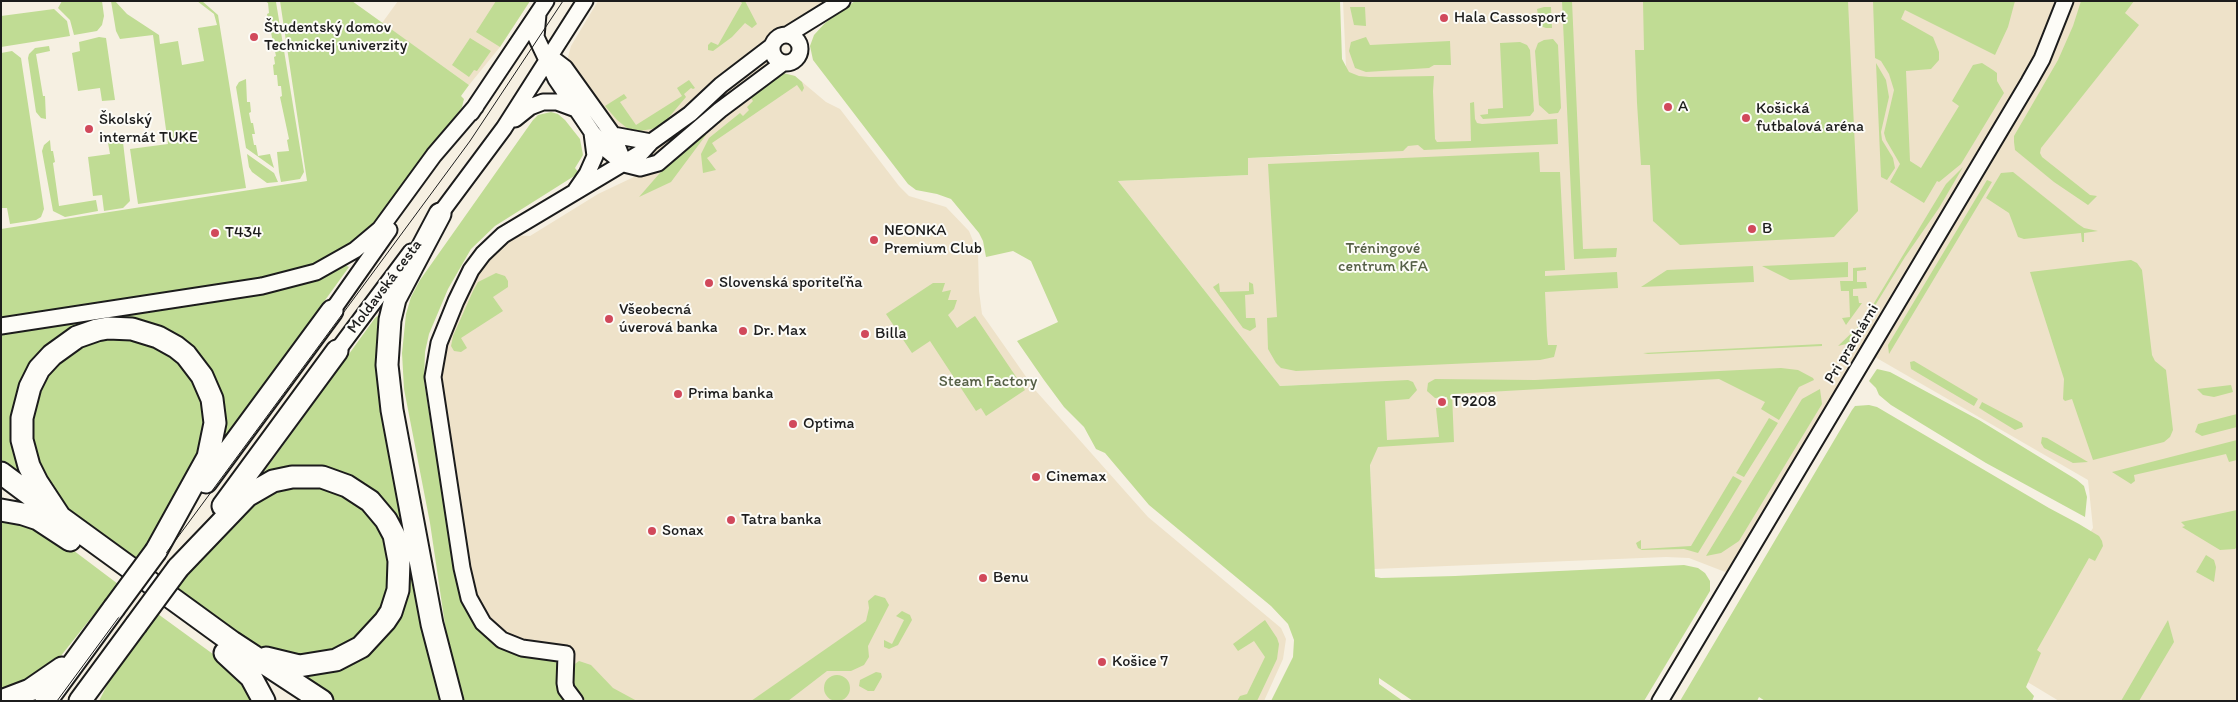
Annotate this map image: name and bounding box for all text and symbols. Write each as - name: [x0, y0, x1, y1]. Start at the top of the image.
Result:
- place label: Hala Cassosport: [1454, 8, 1566, 28]
- marker: Hala Cassosport: [1438, 12, 1450, 24]
- place label: Študentský domov Technickej univerzity: [264, 18, 407, 56]
- marker: Študentský domov Technickej univerzity: [248, 31, 260, 43]
- place label: A: [1678, 97, 1688, 117]
- place label: Košická futbalová aréna: [1756, 99, 1864, 137]
- marker: A: [1662, 101, 1674, 113]
- place label: Školský internát TUKE: [99, 110, 198, 148]
- marker: Košická futbalová aréna: [1740, 112, 1752, 124]
- marker: Školský internát TUKE: [83, 123, 95, 135]
- place label: B: [1762, 219, 1772, 239]
- place label: NEONKA Premium Club: [884, 221, 982, 259]
- place label: T434: [225, 223, 262, 243]
- marker: B: [1746, 223, 1758, 235]
- marker: T434: [209, 227, 221, 239]
- marker: NEONKA Premium Club: [868, 234, 880, 246]
- street label: Moldavská cesta: [343, 236, 427, 338]
- park label: Tréningové centrum KFA: [1338, 239, 1428, 277]
- place label: Slovenská sporiteľňa: [719, 273, 863, 293]
- marker: Slovenská sporiteľňa: [703, 277, 715, 289]
- place label: Všeobecná úverová banka: [619, 300, 718, 338]
- street label: Pri prachárni: [1821, 301, 1883, 387]
- marker: Všeobecná úverová banka: [603, 313, 615, 325]
- place label: Dr. Max: [753, 321, 806, 341]
- place label: Billa: [875, 324, 906, 344]
- marker: Dr. Max: [737, 325, 749, 337]
- marker: Billa: [859, 328, 871, 340]
- park label: Steam Factory: [939, 372, 1037, 392]
- place label: Prima banka: [688, 384, 773, 404]
- marker: Prima banka: [672, 388, 684, 400]
- place label: T9208: [1452, 392, 1496, 412]
- marker: T9208: [1436, 396, 1448, 408]
- place label: Optima: [803, 414, 854, 434]
- marker: Optima: [787, 418, 799, 430]
- place label: Cinemax: [1046, 467, 1106, 487]
- marker: Cinemax: [1030, 471, 1042, 483]
- place label: Tatra banka: [741, 510, 821, 530]
- marker: Tatra banka: [725, 514, 737, 526]
- place label: Sonax: [662, 521, 704, 541]
- marker: Sonax: [646, 525, 658, 537]
- place label: Benu: [993, 568, 1029, 588]
- marker: Benu: [977, 572, 989, 584]
- place label: Košice 7: [1112, 652, 1168, 672]
- marker: Košice 7: [1096, 656, 1108, 668]

